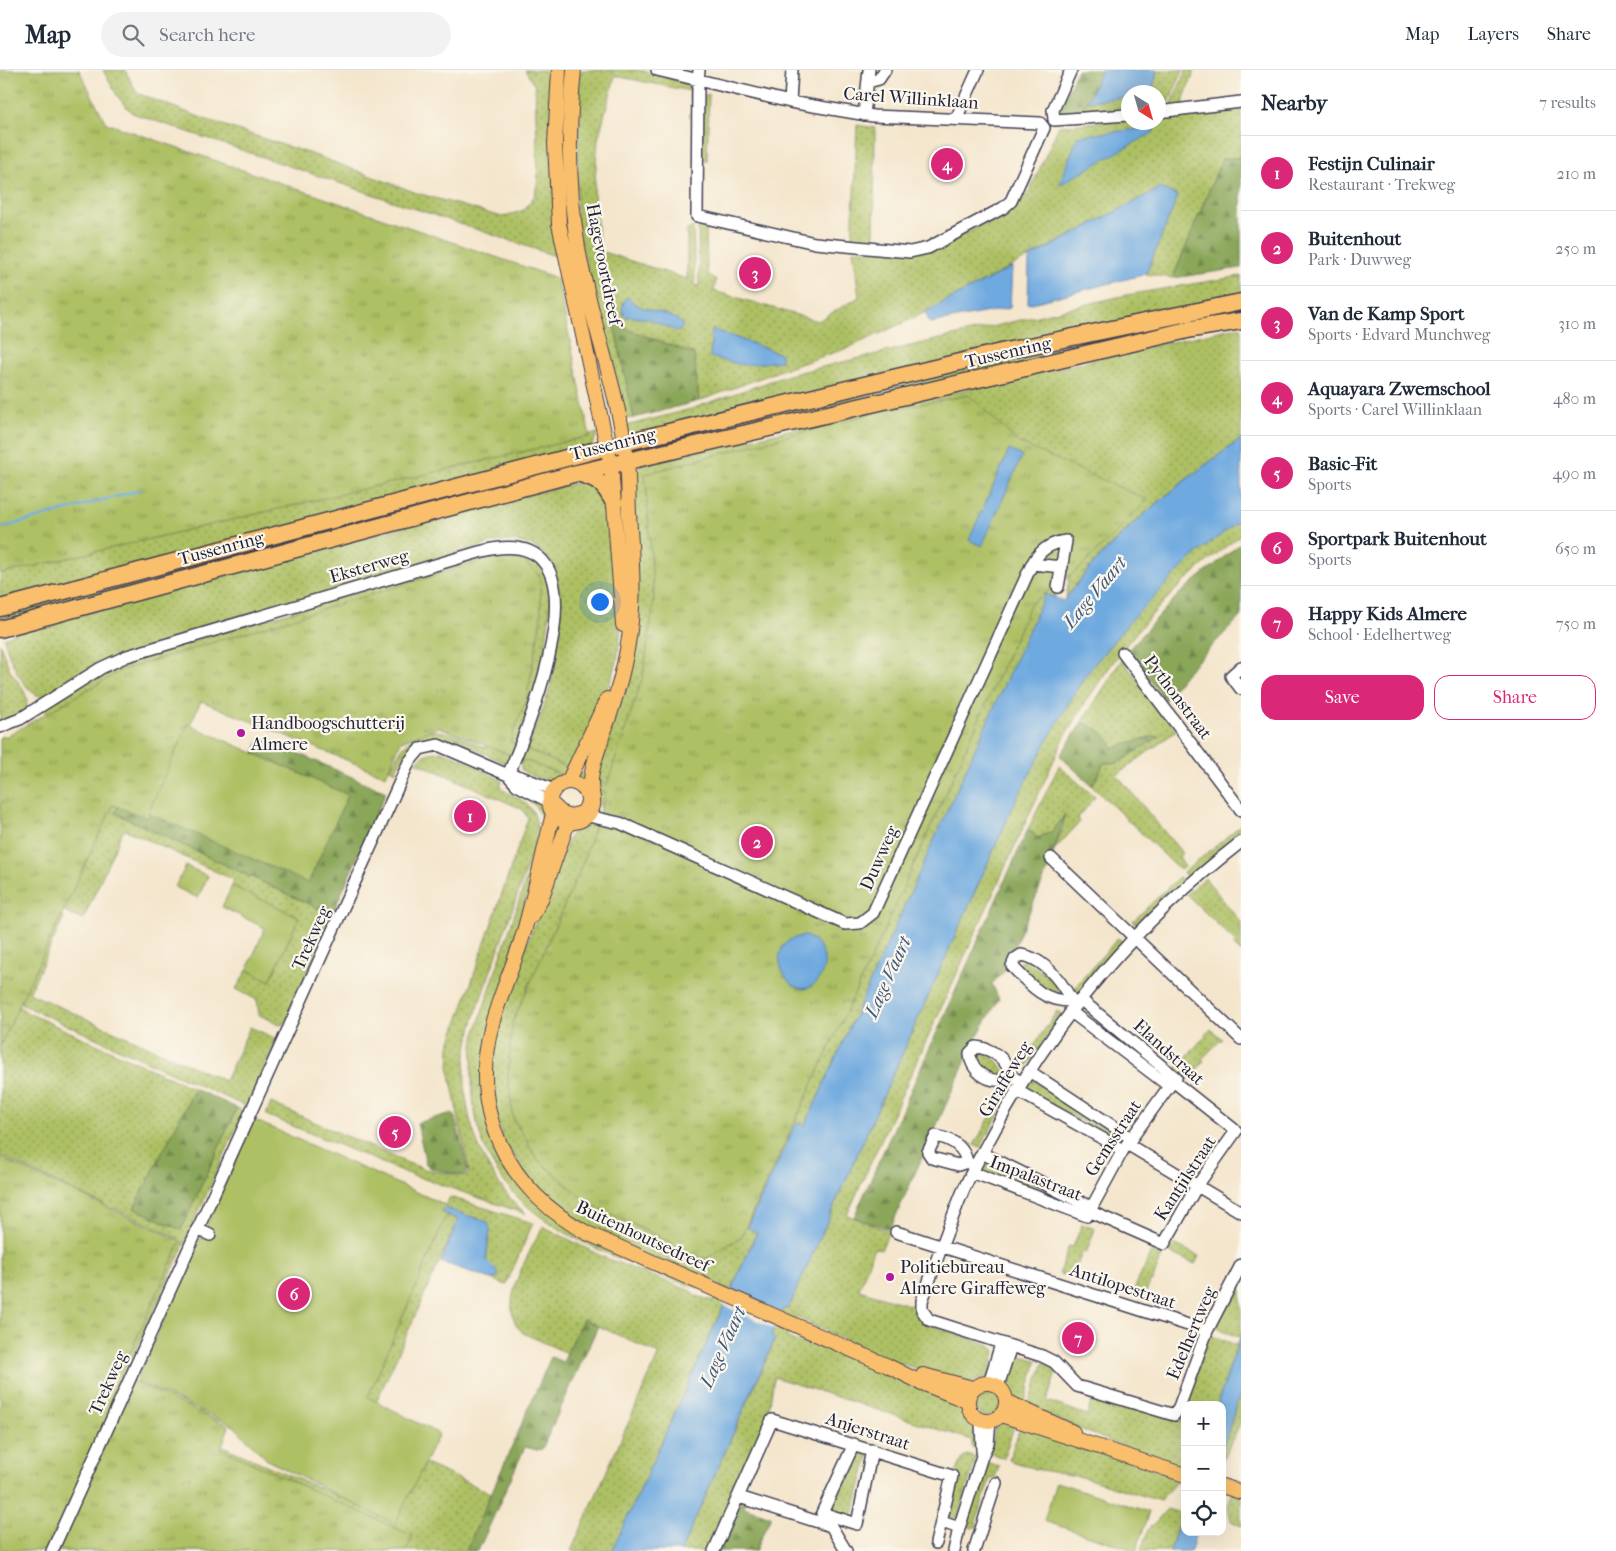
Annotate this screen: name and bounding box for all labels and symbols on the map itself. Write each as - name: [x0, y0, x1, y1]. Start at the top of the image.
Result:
- street label: Carel Willinklaan: [843, 83, 980, 114]
- north arrow: [1121, 85, 1166, 130]
- pin: 4: [931, 145, 963, 183]
- street label: Hagevoortdreef: [581, 202, 626, 330]
- pin: 3: [739, 254, 771, 292]
- street label: Tussenring: [963, 332, 1054, 373]
- street label: Tussenring: [568, 424, 659, 465]
- street label: Tussenring: [176, 527, 267, 570]
- street label: Eksterweg: [327, 545, 412, 588]
- water label: Lage Vaart: [1057, 552, 1132, 634]
- your location: [587, 589, 613, 615]
- street label: Pythonstraat: [1139, 651, 1216, 744]
- place label: Handboogschutterij Almere: [250, 713, 405, 755]
- marker: Handboogschutterij Almere: [235, 727, 247, 739]
- pin: 1: [454, 797, 486, 835]
- street label: Duwweg: [856, 822, 903, 894]
- pin: 2: [741, 823, 773, 861]
- street label: Trekweg: [288, 902, 335, 974]
- water label: Lage Vaart: [859, 932, 916, 1023]
- street label: Elandstraat: [1129, 1015, 1209, 1090]
- street label: Giraffeweg: [975, 1037, 1037, 1121]
- street label: Gemsstraat: [1081, 1096, 1146, 1180]
- pin: 5: [379, 1113, 411, 1151]
- street label: Kantjilstraat: [1150, 1131, 1221, 1225]
- street label: Impalastraat: [987, 1151, 1085, 1206]
- street label: Buitenhoutsedreef: [573, 1196, 717, 1278]
- place label: Politiebureau Almere Giraffeweg: [899, 1257, 1046, 1299]
- street label: Antilopestraat: [1066, 1259, 1179, 1314]
- marker: Politiebureau Almere Giraffeweg: [884, 1271, 896, 1283]
- pin: 6: [278, 1275, 310, 1313]
- street label: Edelhertweg: [1162, 1283, 1221, 1383]
- water label: Lage Vaart: [694, 1302, 751, 1393]
- pin: 7: [1062, 1319, 1094, 1357]
- street label: Trekweg: [85, 1347, 132, 1419]
- street label: Anjerstraat: [822, 1408, 913, 1455]

